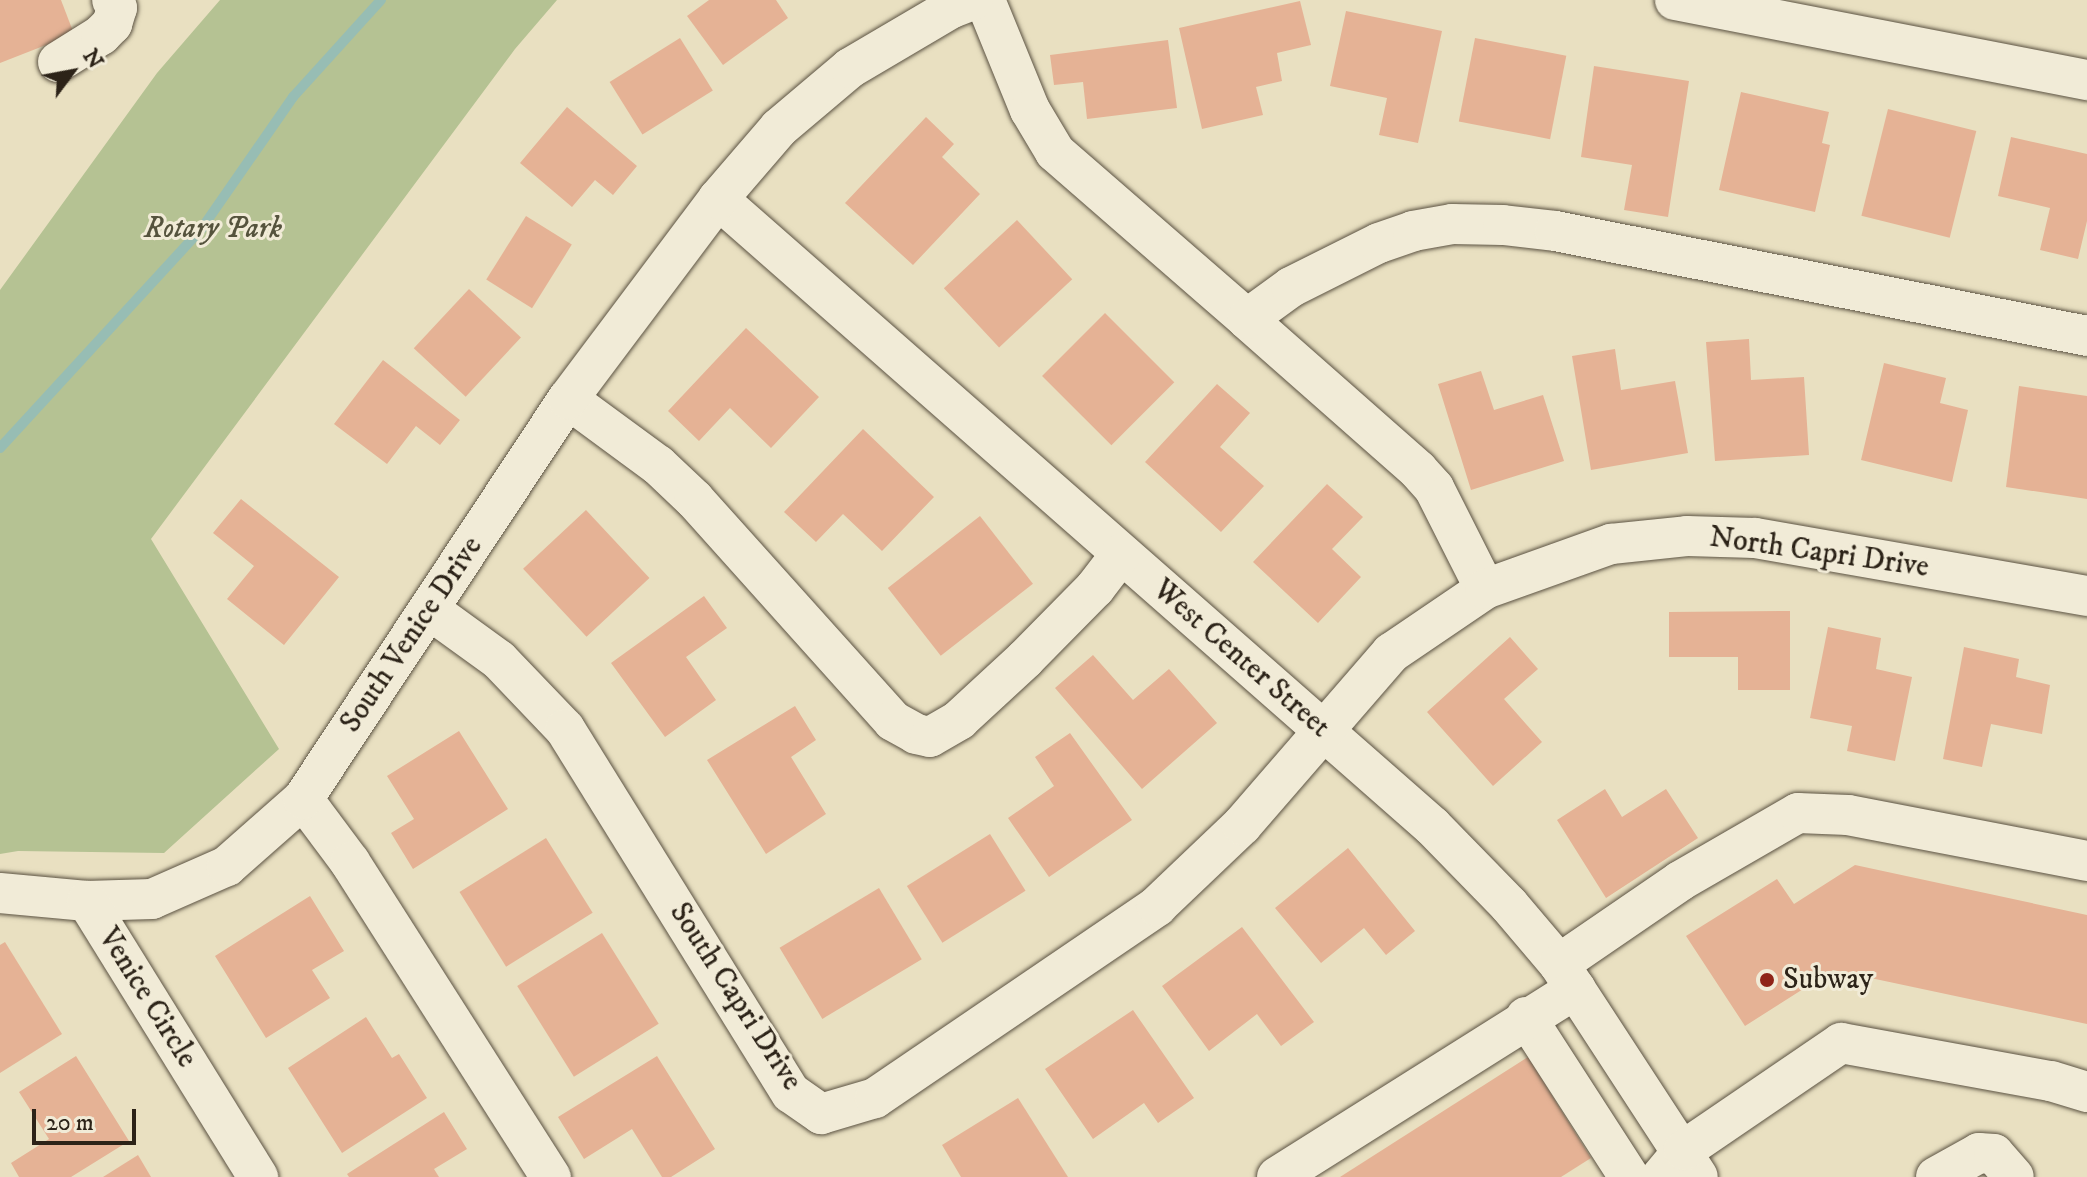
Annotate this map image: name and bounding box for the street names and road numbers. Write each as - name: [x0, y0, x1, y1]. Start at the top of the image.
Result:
- street label: North Capri Drive: [1707, 520, 1931, 586]
- street label: South Venice Drive: [333, 530, 491, 740]
- street label: West Center Street: [1145, 572, 1337, 746]
- street label: South Capri Drive: [661, 896, 809, 1098]
- street label: Venice Circle: [90, 922, 204, 1074]

